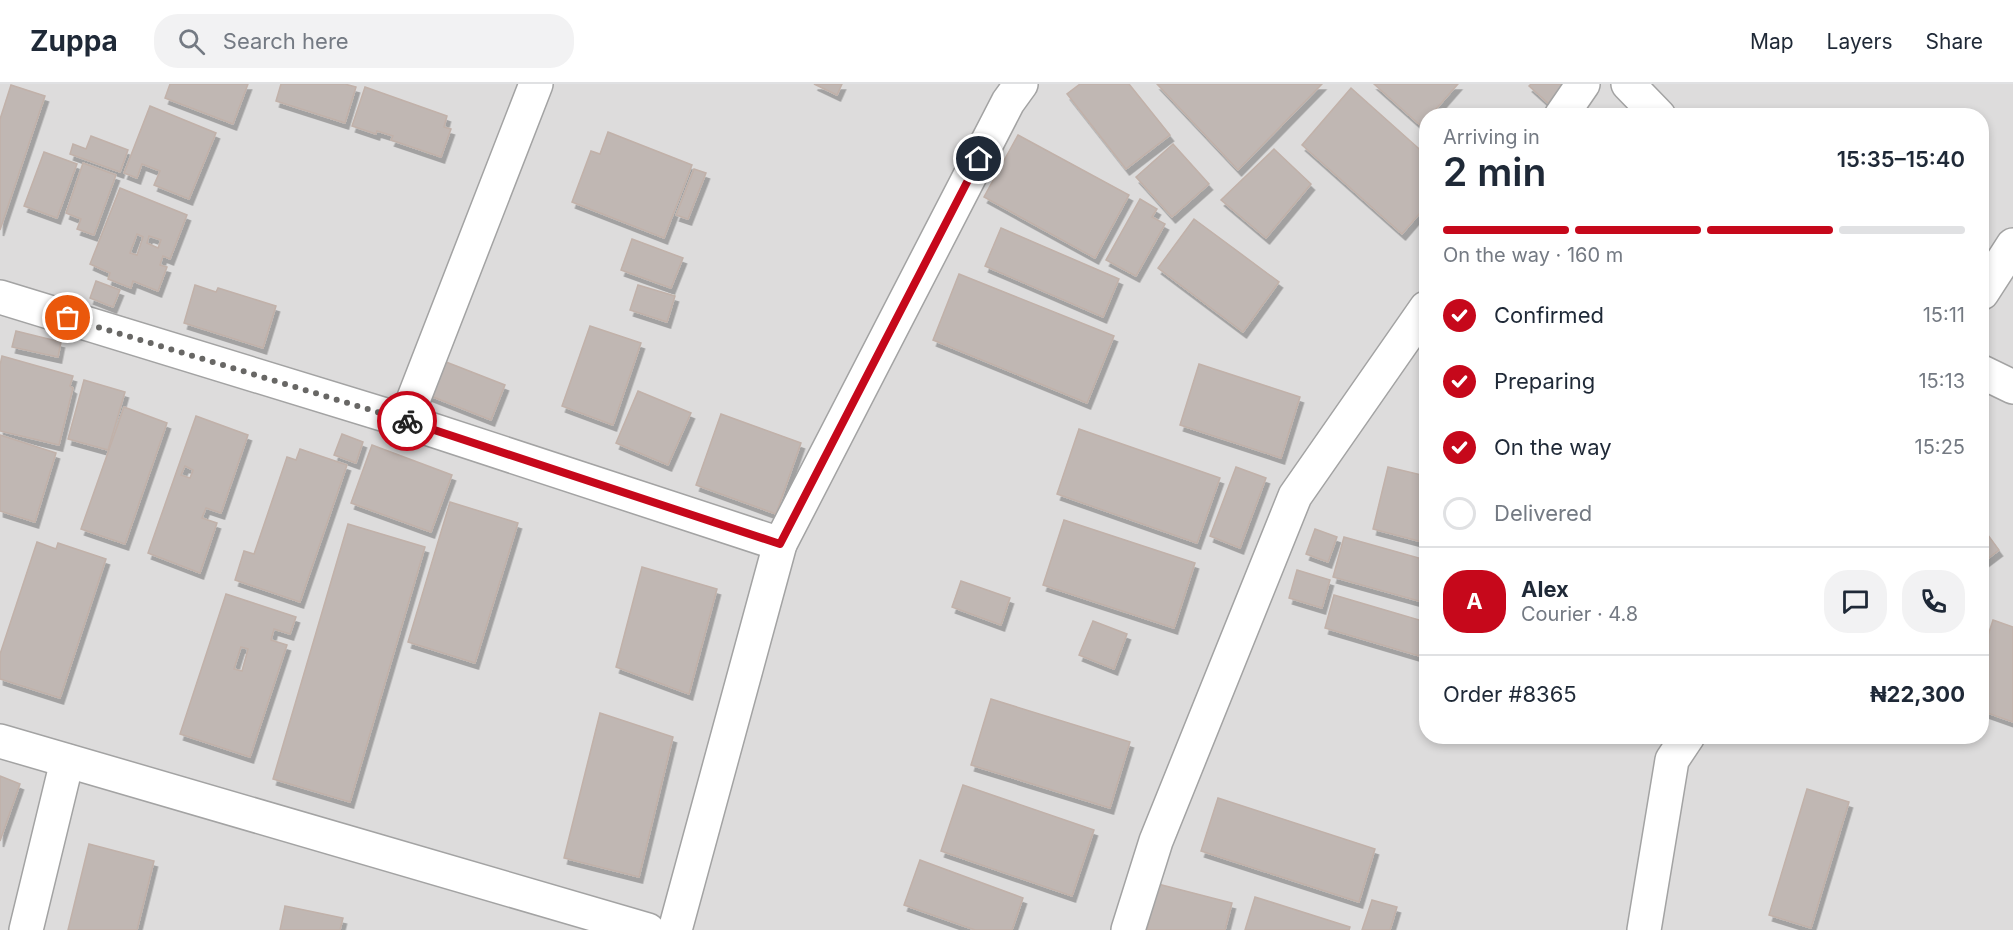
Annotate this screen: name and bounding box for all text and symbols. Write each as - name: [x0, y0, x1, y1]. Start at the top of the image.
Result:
- search box: [154, 14, 574, 68]
- text: Zuppa: [30, 24, 118, 58]
- icon: search: [175, 25, 208, 58]
- text: Search here: [223, 28, 349, 54]
- text: Map: [1750, 29, 1794, 54]
- text: Layers: [1827, 29, 1893, 54]
- text: Share: [1926, 29, 1983, 54]
- text: Arriving in: [1443, 125, 1540, 149]
- pin: [953, 133, 1004, 184]
- icon: home: [962, 142, 995, 175]
- text: 15:35–15:40: [1837, 146, 1965, 172]
- text: 2 min: [1443, 148, 1546, 195]
- text: On the way · 160 m: [1443, 243, 1623, 267]
- pin: [42, 292, 93, 343]
- icon: check: [1443, 299, 1476, 332]
- icon: bag: [51, 301, 84, 334]
- text: Confirmed: [1494, 302, 1604, 328]
- text: 15:11: [1923, 303, 1965, 327]
- icon: check: [1443, 365, 1476, 398]
- text: Preparing: [1494, 368, 1595, 394]
- text: 15:13: [1918, 369, 1965, 393]
- courier: [377, 391, 437, 451]
- icon: bike: [391, 405, 424, 438]
- icon: check: [1443, 431, 1476, 464]
- text: On the way: [1494, 434, 1612, 460]
- text: 15:25: [1915, 435, 1965, 459]
- text: Delivered: [1494, 500, 1592, 526]
- button: chat: [1824, 570, 1887, 633]
- button: phone: [1902, 570, 1965, 633]
- text: Alex: [1521, 576, 1569, 602]
- text: A: [1466, 588, 1483, 614]
- text: Courier · 4.8: [1521, 602, 1638, 626]
- text: Order #8365: [1443, 681, 1577, 707]
- text: ₦22,300: [1870, 681, 1965, 707]

